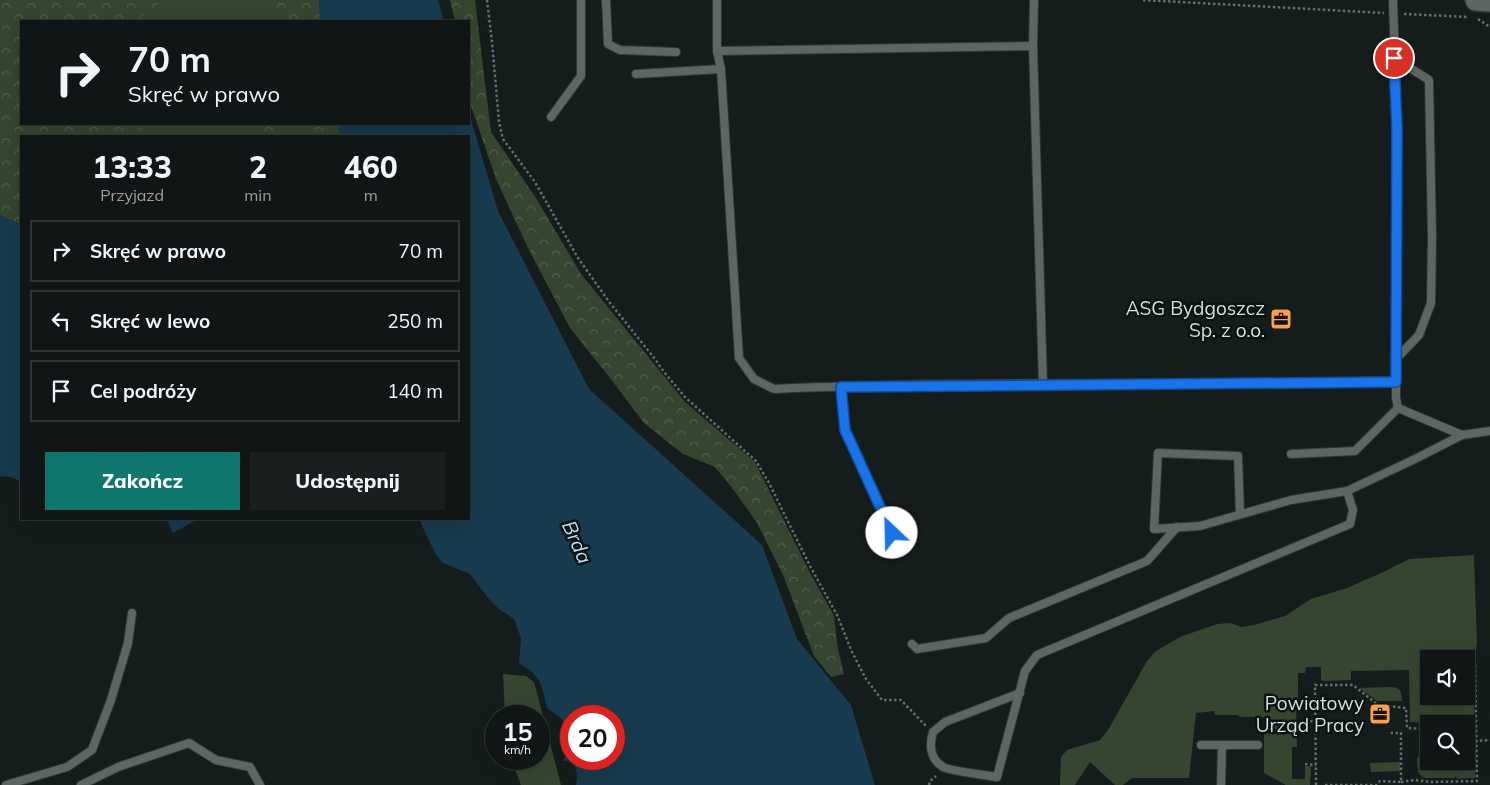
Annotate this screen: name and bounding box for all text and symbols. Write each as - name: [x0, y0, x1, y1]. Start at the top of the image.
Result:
- text: 70 m: [128, 37, 211, 81]
- pin: [1373, 37, 1415, 79]
- icon: right: [45, 40, 110, 105]
- icon: arrive: [1380, 44, 1408, 72]
- text: Skręć w prawo: [128, 80, 280, 108]
- text: 13:33: [92, 148, 172, 186]
- text: 2: [249, 148, 267, 186]
- text: 460: [344, 148, 398, 186]
- text: Przyjazd: [100, 185, 164, 205]
- text: min: [244, 185, 272, 205]
- text: m: [364, 185, 378, 205]
- icon: right: [47, 237, 75, 265]
- text: Skręć w prawo: [90, 239, 226, 263]
- text: 70 m: [399, 239, 443, 263]
- place label: ASG Bydgoszcz Sp. z o.o.: [1126, 296, 1265, 342]
- icon: left: [47, 307, 75, 335]
- office icon: ASG Bydgoszcz Sp. z o.o.: [1269, 307, 1293, 331]
- text: Skręć w lewo: [90, 309, 210, 333]
- text: 250 m: [387, 309, 443, 333]
- icon: arrive: [47, 377, 75, 405]
- text: Cel podróży: [90, 379, 196, 403]
- text: 140 m: [387, 379, 443, 403]
- button: Zakończ: [45, 452, 240, 510]
- button: Udostępnij: [250, 452, 445, 510]
- position arrow: [865, 506, 917, 558]
- water label: Brda: [557, 516, 598, 567]
- map controls: [1420, 650, 1475, 770]
- button: sound: [1420, 650, 1475, 705]
- place label: Powiatowy Urząd Pracy: [1256, 691, 1364, 737]
- office icon: Powiatowy Urząd Pracy: [1368, 702, 1392, 726]
- speed limit sign: 20: [560, 705, 625, 770]
- button: search: [1420, 715, 1475, 770]
- text: 15: [502, 716, 533, 747]
- text: km/h: [504, 742, 531, 757]

